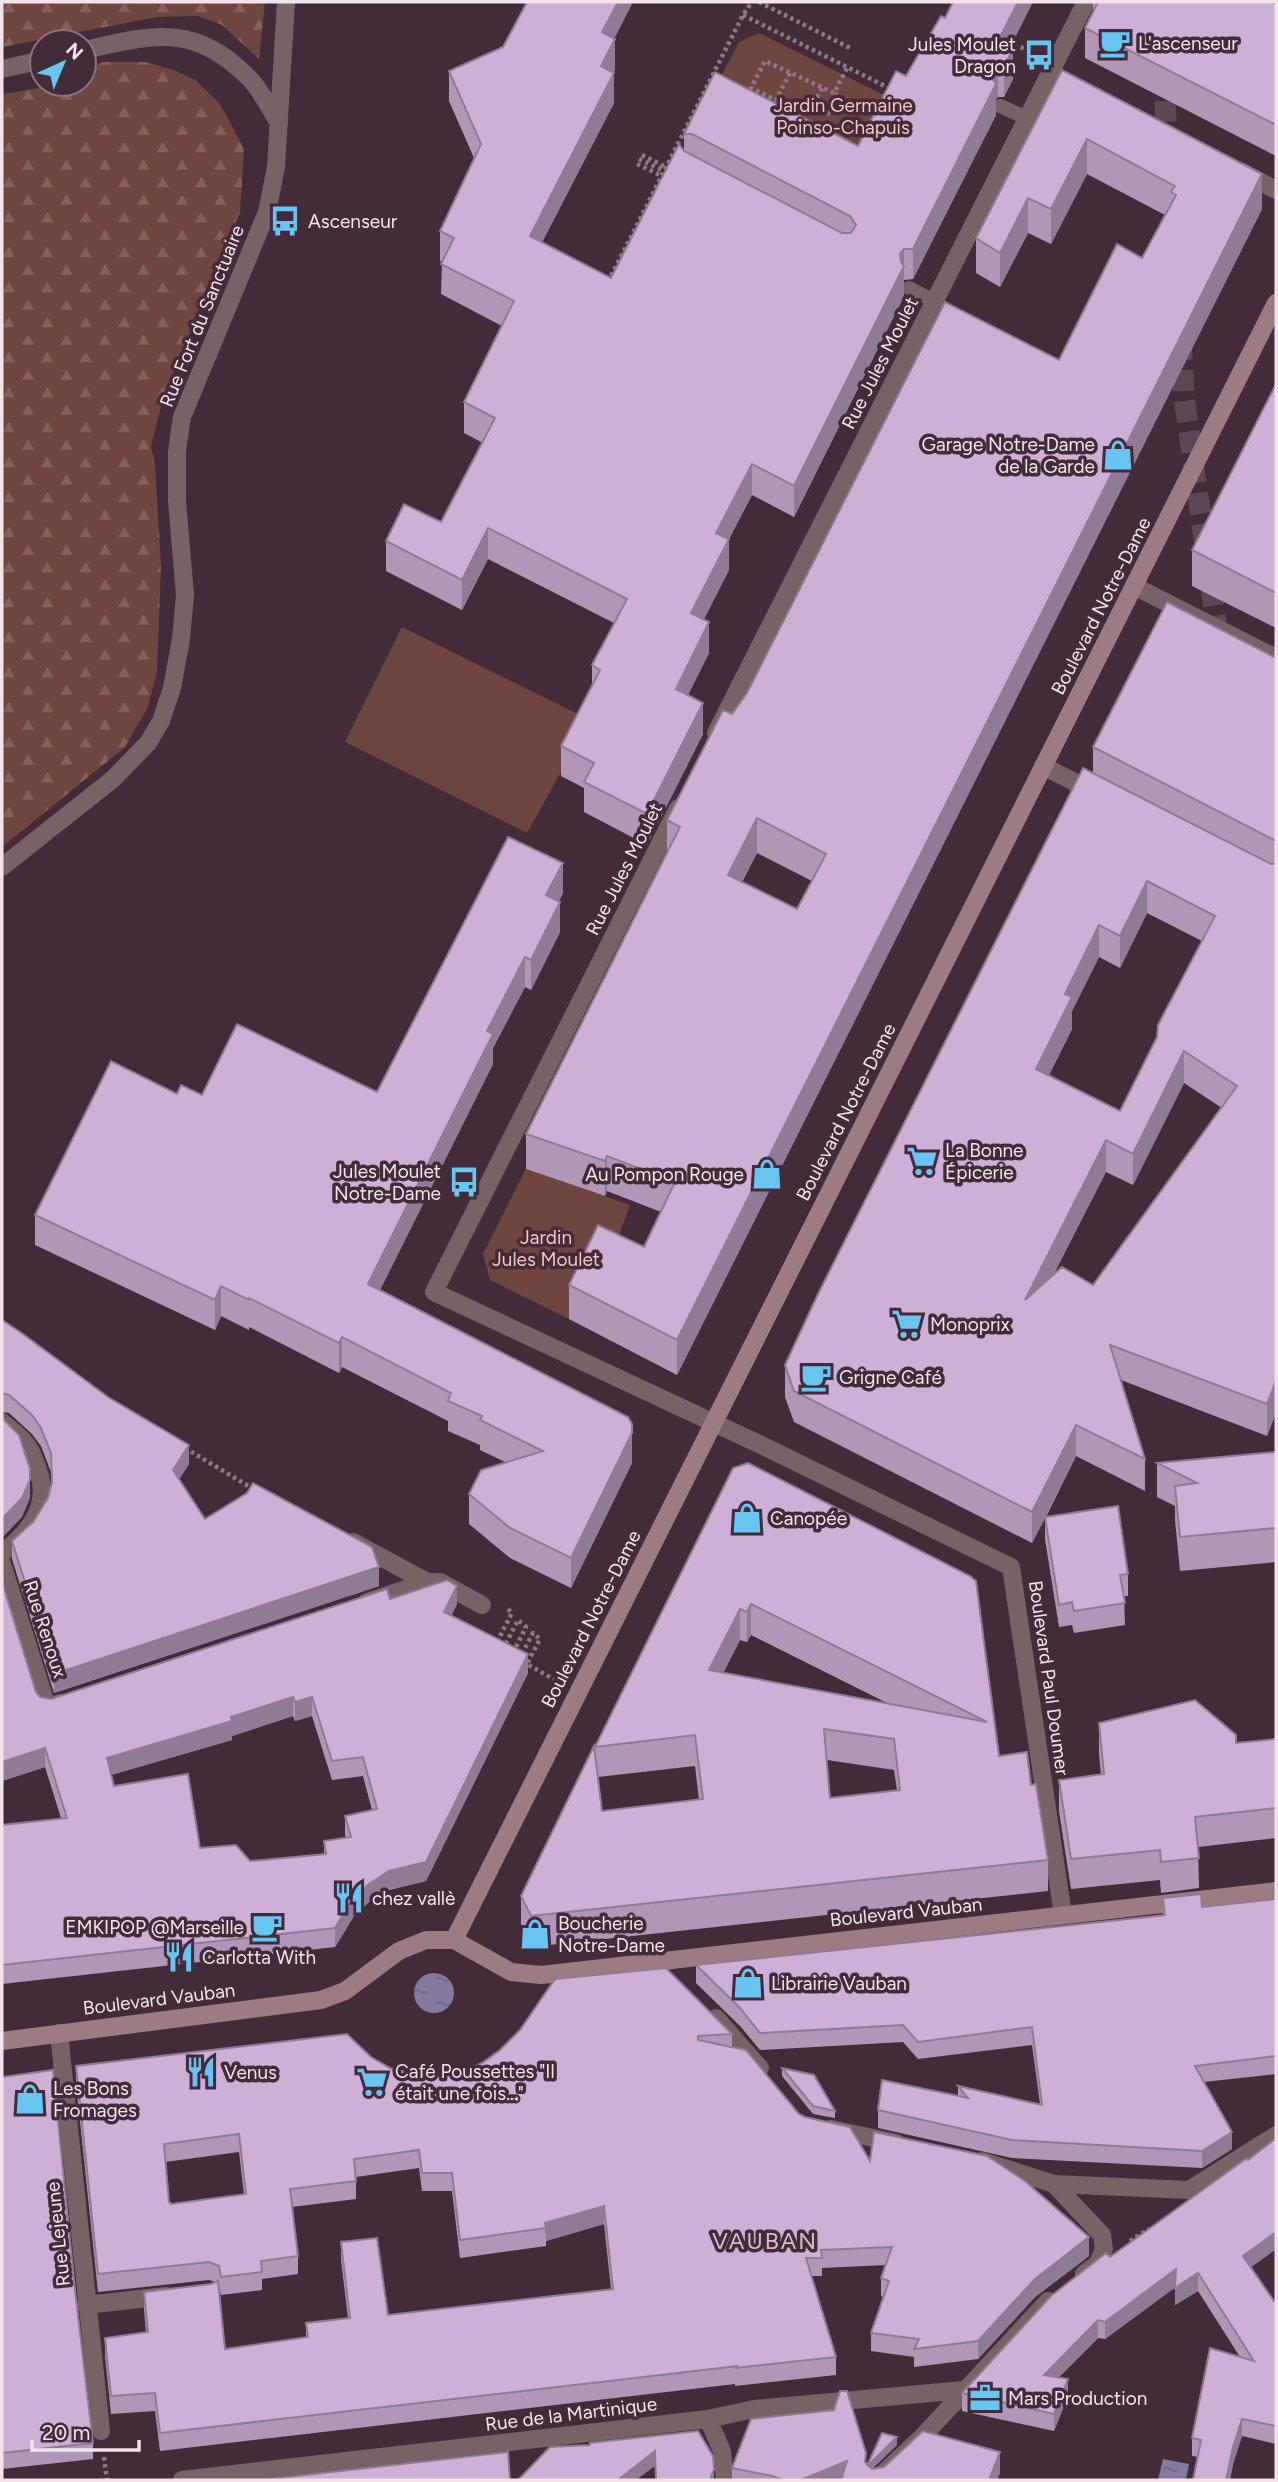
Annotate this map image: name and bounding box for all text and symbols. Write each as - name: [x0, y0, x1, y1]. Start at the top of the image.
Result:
- cafe icon: L'ascenseur: [1098, 26, 1132, 60]
- north arrow: [28, 28, 98, 98]
- place label: L'ascenseur: [1138, 32, 1238, 55]
- place label: Jules Moulet Dragon: [908, 33, 1016, 78]
- text: N: [61, 38, 88, 65]
- bus stop icon: Jules Moulet Dragon: [1022, 38, 1056, 72]
- park label: Jardin Germaine Poinso-Chapuis: [773, 94, 913, 139]
- bus stop icon: Ascenseur: [268, 204, 302, 238]
- place label: Ascenseur: [308, 210, 398, 233]
- street label: Rue Fort du Sanctuaire: [155, 222, 249, 410]
- street label: Rue Jules Moulet: [837, 293, 923, 433]
- place label: Garage Notre-Dame de la Garde: [922, 433, 1095, 478]
- shop icon: Garage Notre-Dame de la Garde: [1101, 438, 1135, 472]
- street label: Boulevard Notre-Dame: [1046, 513, 1156, 699]
- street label: Rue Jules Moulet: [581, 799, 667, 939]
- street label: Boulevard Notre-Dame: [791, 1019, 901, 1205]
- place label: La Bonne Épicerie: [945, 1139, 1023, 1184]
- supermarket icon: La Bonne Épicerie: [905, 1144, 939, 1178]
- shop icon: Au Pompon Rouge: [750, 1157, 784, 1191]
- place label: Jules Moulet Notre-Dame: [333, 1160, 441, 1205]
- place label: Au Pompon Rouge: [585, 1163, 744, 1186]
- bus stop icon: Jules Moulet Notre-Dame: [447, 1165, 481, 1199]
- park label: Jardin Jules Moulet: [492, 1226, 600, 1271]
- supermarket icon: Monoprix: [890, 1307, 924, 1341]
- place label: Monoprix: [930, 1313, 1010, 1336]
- cafe icon: Grigne Café: [799, 1360, 833, 1394]
- place label: Grigne Café: [839, 1366, 942, 1389]
- shop icon: Canopée: [730, 1501, 764, 1535]
- place label: Canopée: [770, 1507, 847, 1530]
- street label: Boulevard Notre-Dame: [536, 1526, 646, 1712]
- street label: Rue Renoux: [18, 1577, 72, 1681]
- street label: Boulevard Paul Doumer: [1024, 1579, 1074, 1778]
- restaurant icon: chez vallè: [332, 1881, 366, 1915]
- place label: chez vallè: [372, 1887, 455, 1910]
- street label: Boulevard Vauban: [829, 1893, 983, 1931]
- cafe icon: EMKIPOP @Marseille: [250, 1910, 284, 1944]
- place label: Boucherie Notre-Dame: [558, 1912, 665, 1957]
- place label: EMKIPOP @Marseille: [65, 1916, 244, 1939]
- shop icon: Boucherie Notre-Dame: [518, 1917, 552, 1951]
- restaurant icon: Carlotta With: [162, 1940, 196, 1974]
- place label: Carlotta With: [202, 1946, 316, 1969]
- shop icon: Librairie Vauban: [731, 1966, 765, 2000]
- place label: Librairie Vauban: [771, 1972, 907, 1995]
- street label: Boulevard Vauban: [82, 1978, 236, 2020]
- restaurant icon: Venus: [184, 2055, 218, 2089]
- place label: Café Poussettes "Il était une fois...": [395, 2060, 555, 2105]
- place label: Venus: [224, 2061, 277, 2084]
- supermarket icon: Café Poussettes "Il était une fois...": [355, 2065, 389, 2099]
- place label: Les Bons Fromages: [53, 2077, 137, 2122]
- shop icon: Les Bons Fromages: [13, 2082, 47, 2116]
- street label: Rue Lejeune: [41, 2181, 75, 2287]
- district label: VAUBAN: [712, 2227, 818, 2255]
- office icon: Mars Production: [968, 2381, 1002, 2415]
- place label: Mars Production: [1008, 2387, 1147, 2410]
- street label: Rue de la Martinique: [484, 2392, 658, 2436]
- scale bar: [32, 2408, 138, 2452]
- text: 20 m: [42, 2420, 90, 2445]

